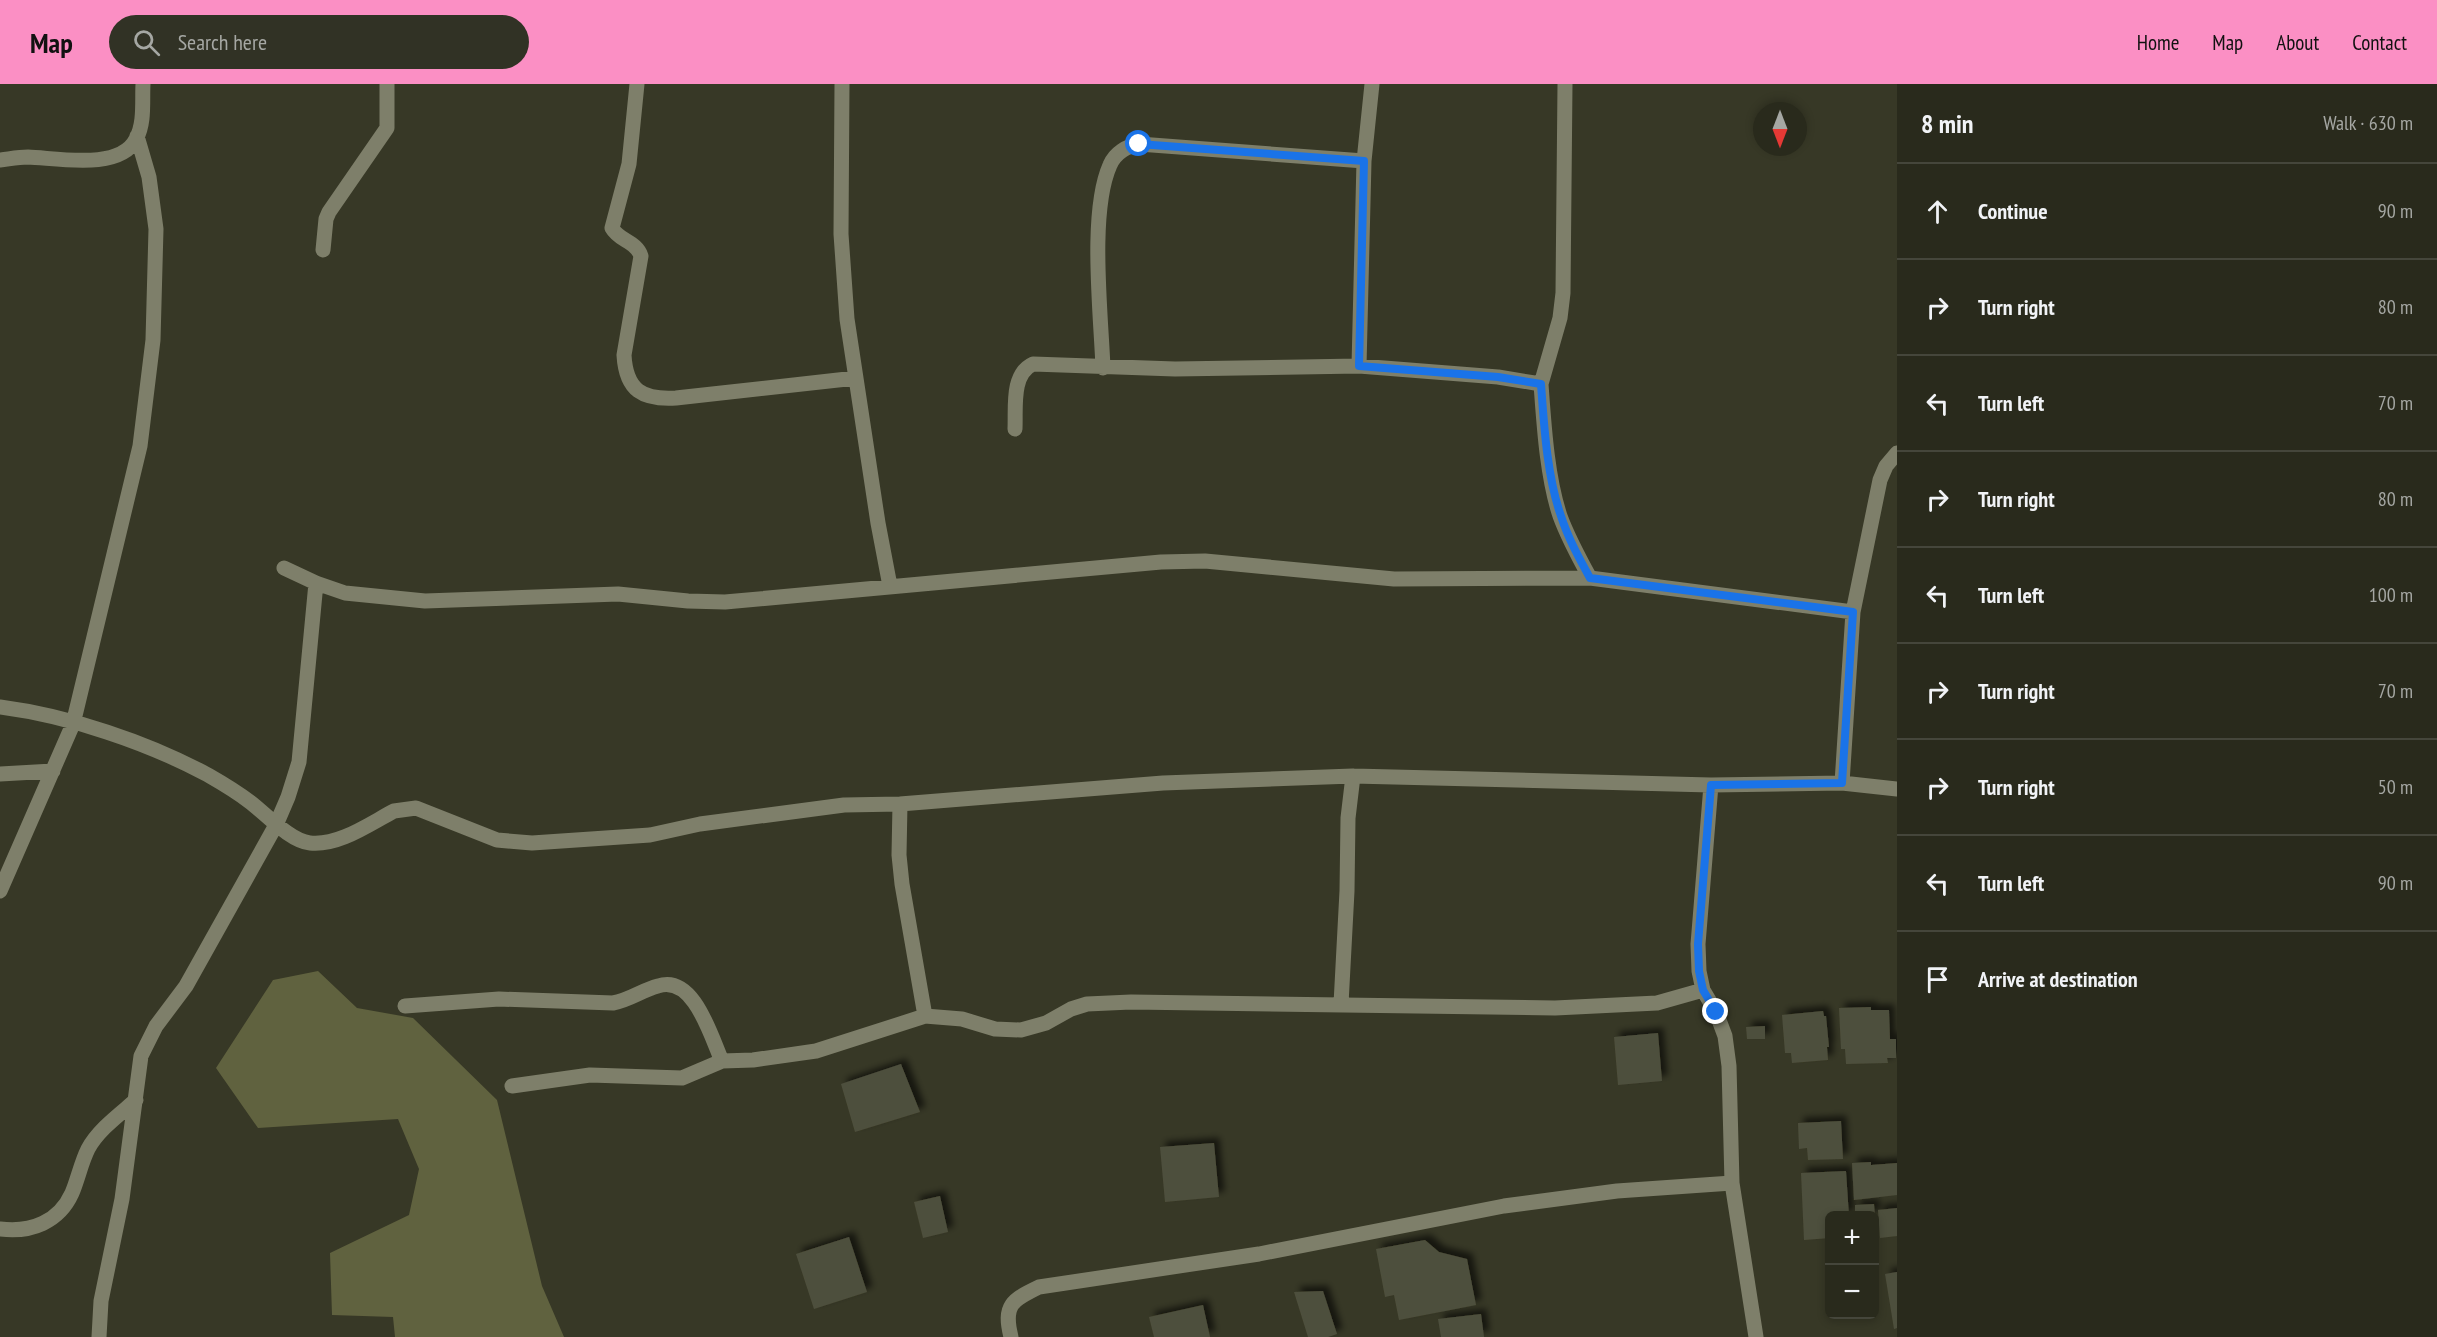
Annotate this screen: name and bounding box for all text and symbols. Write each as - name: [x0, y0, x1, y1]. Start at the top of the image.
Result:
- search box: [109, 15, 529, 69]
- text: Map: [30, 24, 73, 61]
- icon: search: [130, 26, 163, 59]
- text: Search here: [178, 28, 267, 56]
- text: Home: [2137, 29, 2179, 56]
- text: Map: [2212, 29, 2243, 56]
- text: About: [2276, 29, 2319, 56]
- text: Contact: [2352, 29, 2407, 56]
- north arrow: [1753, 102, 1807, 156]
- text: 8 min: [1921, 107, 1974, 140]
- text: Walk · 630 m: [2323, 110, 2413, 136]
- route start: [1125, 130, 1151, 156]
- icon: ahead: [1921, 195, 1954, 228]
- text: Continue: [1978, 197, 2048, 225]
- text: 90 m: [2378, 198, 2413, 224]
- icon: right: [1921, 291, 1954, 324]
- text: Turn right: [1978, 293, 2055, 321]
- text: 80 m: [2378, 294, 2413, 320]
- icon: left: [1921, 387, 1954, 420]
- text: Turn left: [1978, 389, 2044, 417]
- text: 70 m: [2378, 390, 2413, 416]
- icon: right: [1921, 483, 1954, 516]
- text: Turn right: [1978, 485, 2055, 513]
- text: 80 m: [2378, 486, 2413, 512]
- icon: left: [1921, 579, 1954, 612]
- text: Turn left: [1978, 581, 2044, 609]
- text: 100 m: [2369, 582, 2413, 608]
- icon: right: [1921, 675, 1954, 708]
- text: Turn right: [1978, 677, 2055, 705]
- text: 70 m: [2378, 678, 2413, 704]
- icon: right: [1921, 771, 1954, 804]
- text: Turn right: [1978, 773, 2055, 801]
- text: 50 m: [2378, 774, 2413, 800]
- icon: left: [1921, 867, 1954, 900]
- text: Turn left: [1978, 869, 2044, 897]
- text: 90 m: [2378, 870, 2413, 896]
- icon: arrive: [1921, 963, 1954, 996]
- text: Arrive at destination: [1978, 965, 2138, 993]
- route end: [1702, 998, 1728, 1024]
- map controls: [1825, 1211, 1879, 1319]
- button: +: [1825, 1211, 1879, 1265]
- button: −: [1825, 1265, 1879, 1319]

